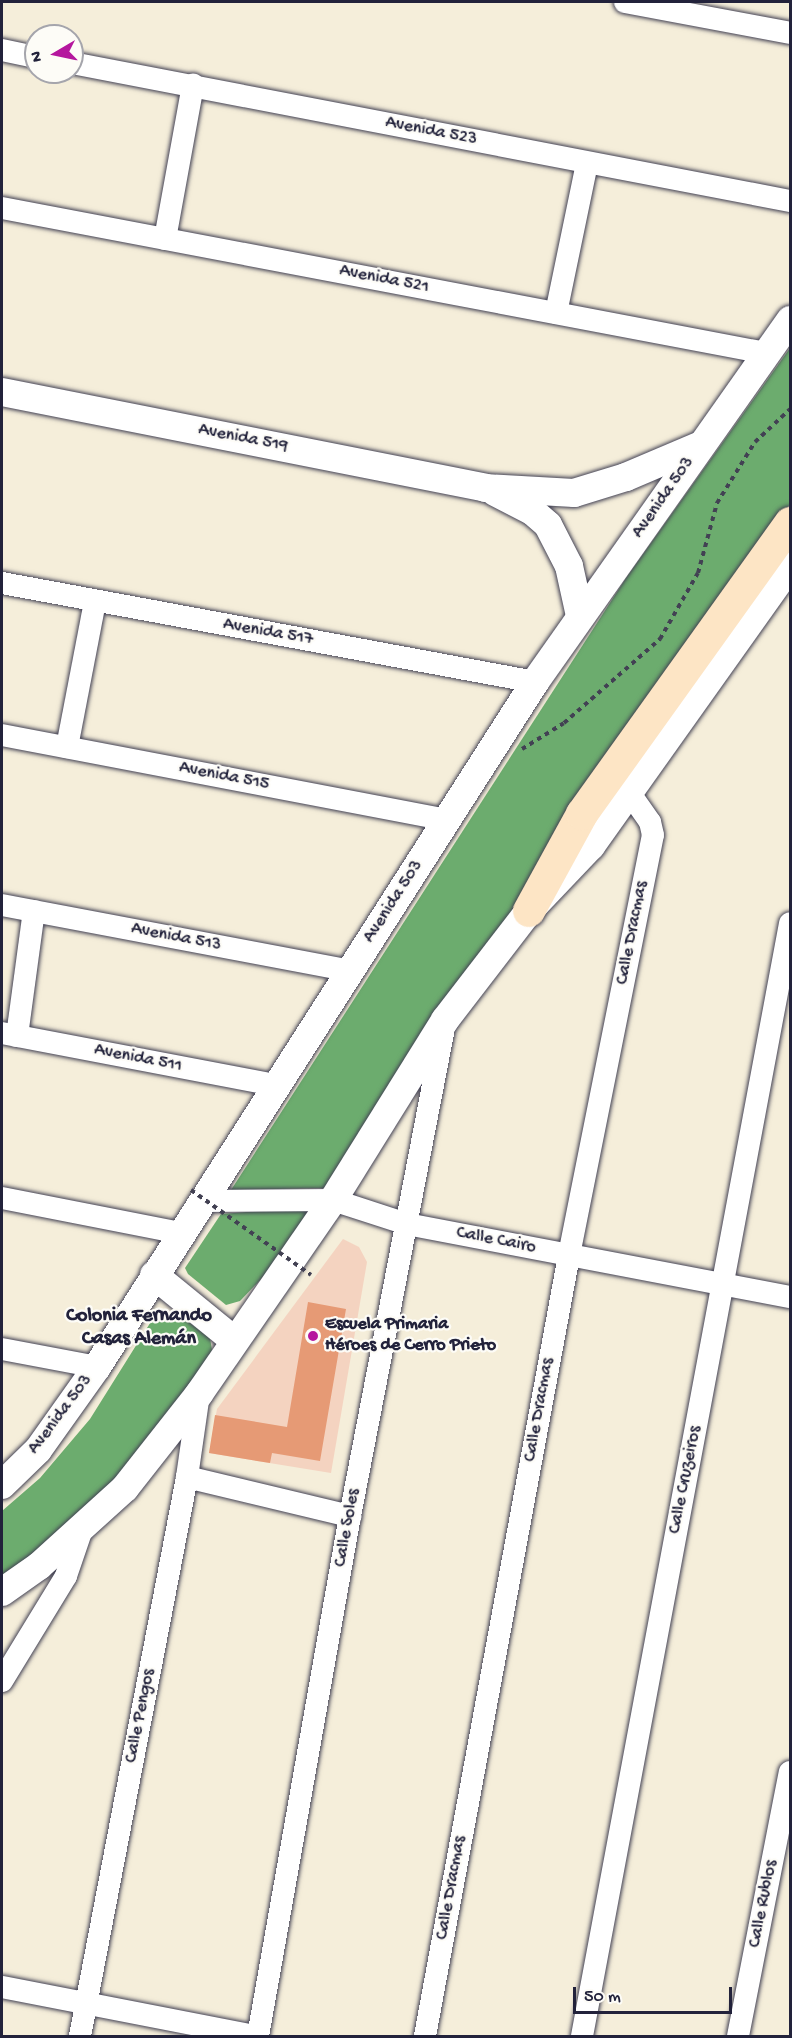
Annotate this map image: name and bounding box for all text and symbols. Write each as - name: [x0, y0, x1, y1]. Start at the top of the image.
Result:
- north arrow: [24, 24, 84, 84]
- text: N: [28, 50, 48, 63]
- street label: Avenida 523: [383, 113, 479, 151]
- street label: Avenida 521: [337, 261, 431, 299]
- street label: Avenida 519: [196, 420, 290, 458]
- street label: Avenida 503: [628, 453, 700, 543]
- street label: Avenida 517: [221, 614, 315, 652]
- street label: Avenida 515: [177, 758, 271, 796]
- street label: Avenida 503: [359, 857, 429, 947]
- street label: Calle Dracmas: [612, 879, 654, 987]
- street label: Avenida 513: [129, 919, 223, 957]
- street label: Avenida 511: [92, 1040, 184, 1078]
- street label: Calle Cairo: [454, 1223, 538, 1259]
- district label: Colonia Fernando Casas Alemán: [66, 1305, 212, 1352]
- place label: Escuela Primaria Héroes de Cerro Prieto: [325, 1315, 496, 1358]
- marker: Escuela Primaria Héroes de Cerro Prieto: [306, 1329, 320, 1343]
- street label: Calle Dracmas: [520, 1356, 560, 1464]
- street label: Avenida 503: [24, 1371, 98, 1459]
- street label: Calle Cruzeiros: [665, 1424, 707, 1536]
- street label: Calle Soles: [331, 1487, 365, 1569]
- street label: Calle Pengos: [121, 1667, 161, 1765]
- street label: Calle Dracmas: [432, 1834, 472, 1942]
- street label: Calle Rublos: [745, 1858, 783, 1950]
- scale bar: [576, 1975, 735, 2013]
- text: 50 m: [584, 1987, 621, 2008]

